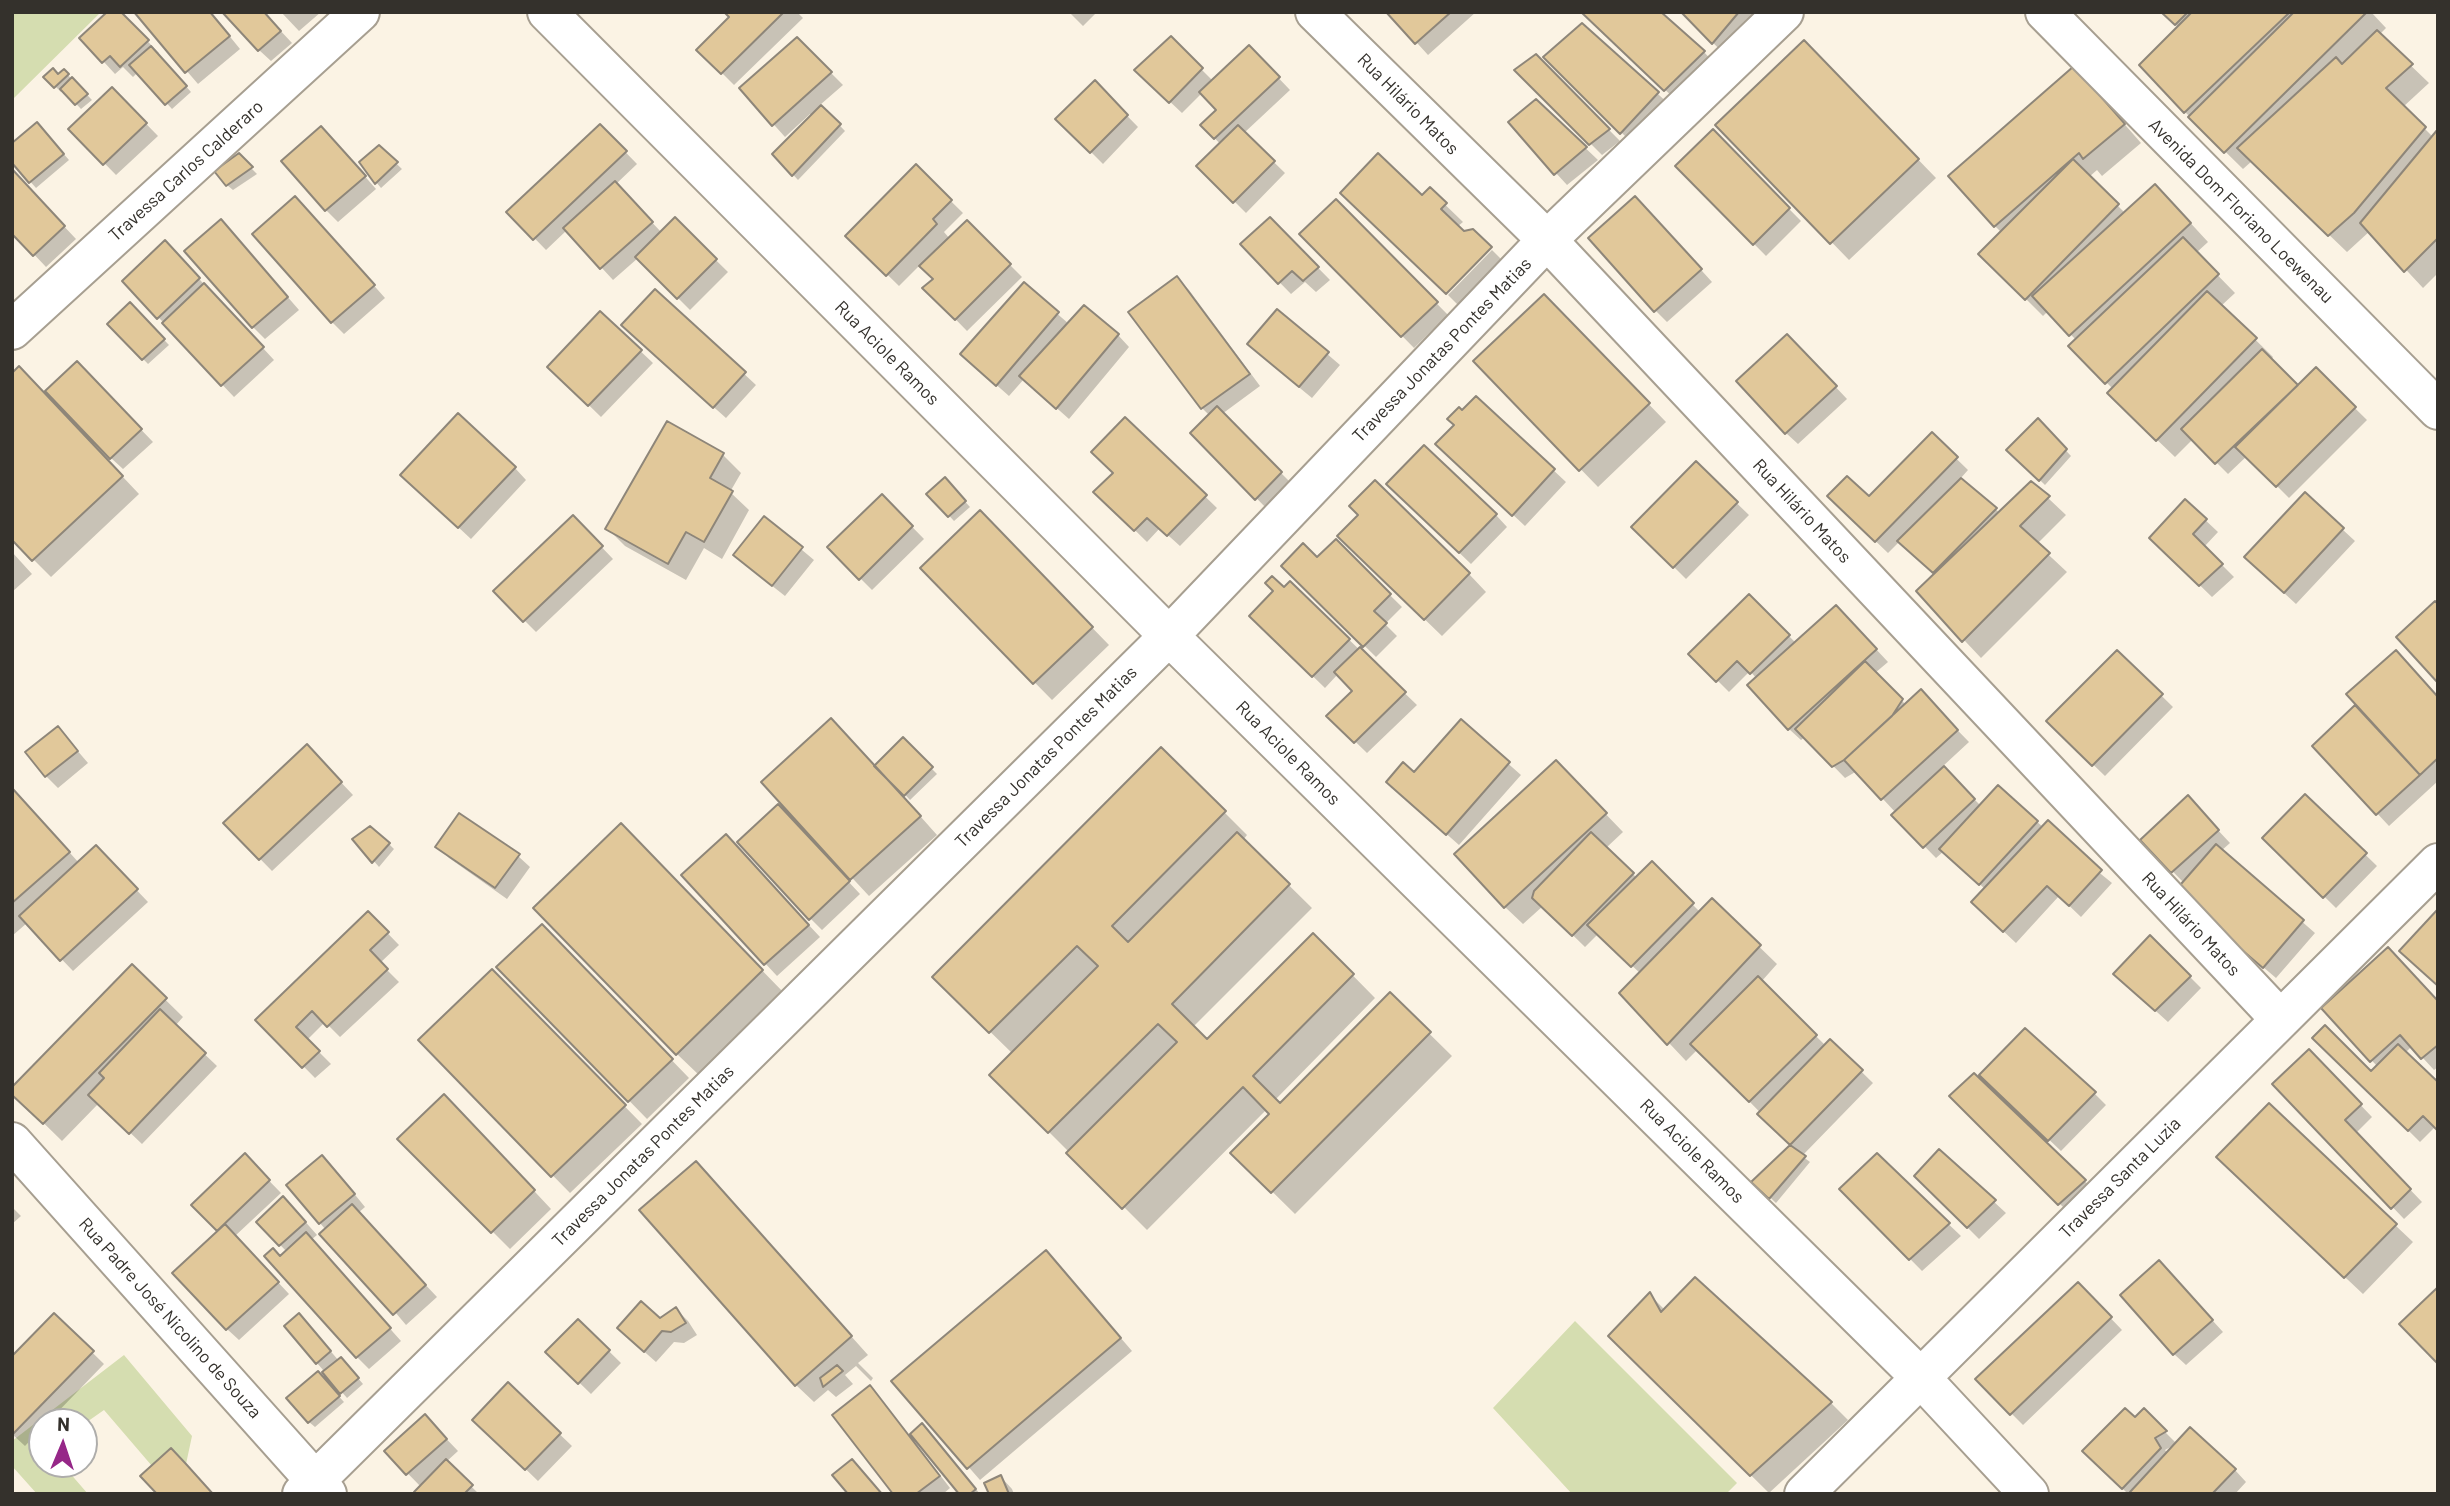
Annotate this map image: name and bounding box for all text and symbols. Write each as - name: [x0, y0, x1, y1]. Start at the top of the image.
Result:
- street label: Rua Hilário Matos: [1353, 49, 1463, 159]
- street label: Travessa Carlos Calderaro: [104, 96, 268, 246]
- street label: Avenida Dom Floriano Loewenau: [2144, 114, 2338, 308]
- street label: Travessa Jonatas Pontes Matias: [1348, 253, 1536, 447]
- street label: Rua Aciole Ramos: [830, 296, 944, 410]
- street label: Rua Hilário Matos: [1748, 454, 1856, 568]
- street label: Travessa Jonatas Pontes Matias: [951, 662, 1141, 852]
- street label: Rua Aciole Ramos: [1231, 696, 1345, 810]
- street label: Rua Hilário Matos: [2137, 867, 2245, 981]
- street label: Travessa Jonatas Pontes Matias: [548, 1061, 738, 1251]
- street label: Rua Aciole Ramos: [1635, 1094, 1749, 1208]
- street label: Travessa Santa Luzia: [2055, 1113, 2185, 1243]
- street label: Rua Padre José Nicolino de Souza: [74, 1213, 266, 1423]
- north arrow: [28, 1408, 98, 1478]
- text: N: [57, 1412, 70, 1435]

